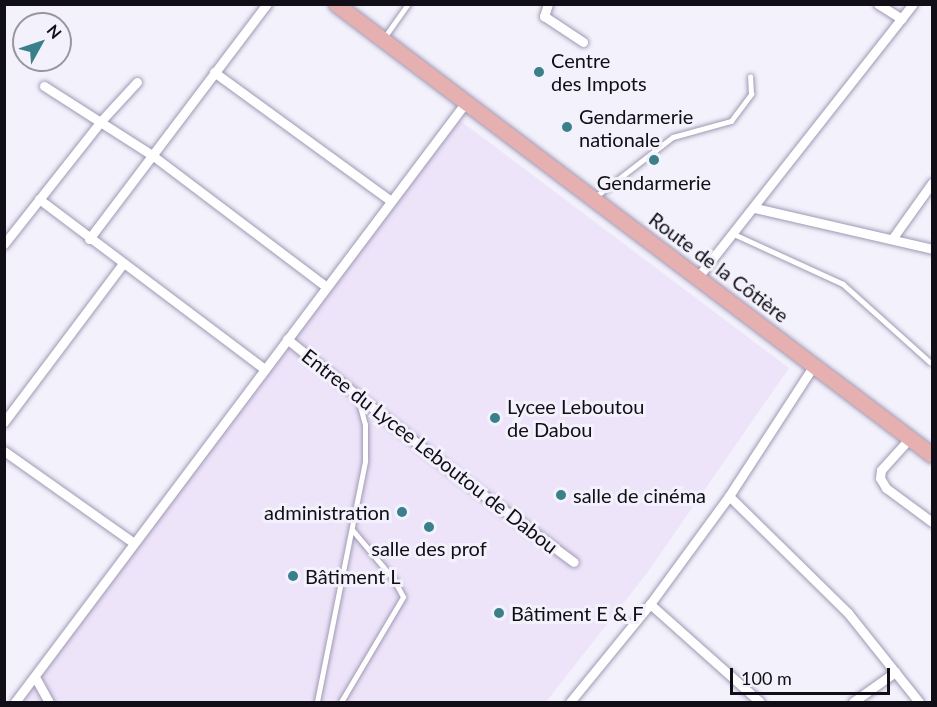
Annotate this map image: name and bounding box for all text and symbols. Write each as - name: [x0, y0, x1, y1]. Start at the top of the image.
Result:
- north arrow: [12, 12, 72, 72]
- text: N: [43, 21, 66, 42]
- place label: Centre des Impots: [551, 48, 647, 95]
- marker: Centre des Impots: [532, 65, 546, 79]
- place label: Gendarmerie nationale: [579, 104, 693, 151]
- marker: Gendarmerie nationale: [560, 120, 574, 134]
- marker: Gendarmerie: [647, 153, 661, 167]
- place label: Gendarmerie: [597, 170, 711, 194]
- street label: Route de la Côtière: [645, 207, 793, 327]
- street label: Entree du Lycee Leboutou de Dabou: [297, 344, 563, 558]
- place label: Lycee Leboutou de Dabou: [507, 394, 644, 441]
- marker: Lycee Leboutou de Dabou: [488, 411, 502, 425]
- place label: salle de cinéma: [573, 483, 706, 507]
- marker: salle de cinéma: [554, 488, 568, 502]
- place label: administration: [264, 500, 390, 524]
- marker: administration: [395, 505, 409, 519]
- marker: salle des prof: [422, 520, 436, 534]
- place label: salle des prof: [371, 536, 487, 560]
- place label: Bâtiment L: [305, 564, 400, 588]
- marker: Bâtiment L: [286, 569, 300, 583]
- place label: Bâtiment E & F: [511, 601, 644, 625]
- marker: Bâtiment E & F: [492, 606, 506, 620]
- scale bar: [733, 656, 894, 694]
- text: 100 m: [741, 667, 792, 689]

